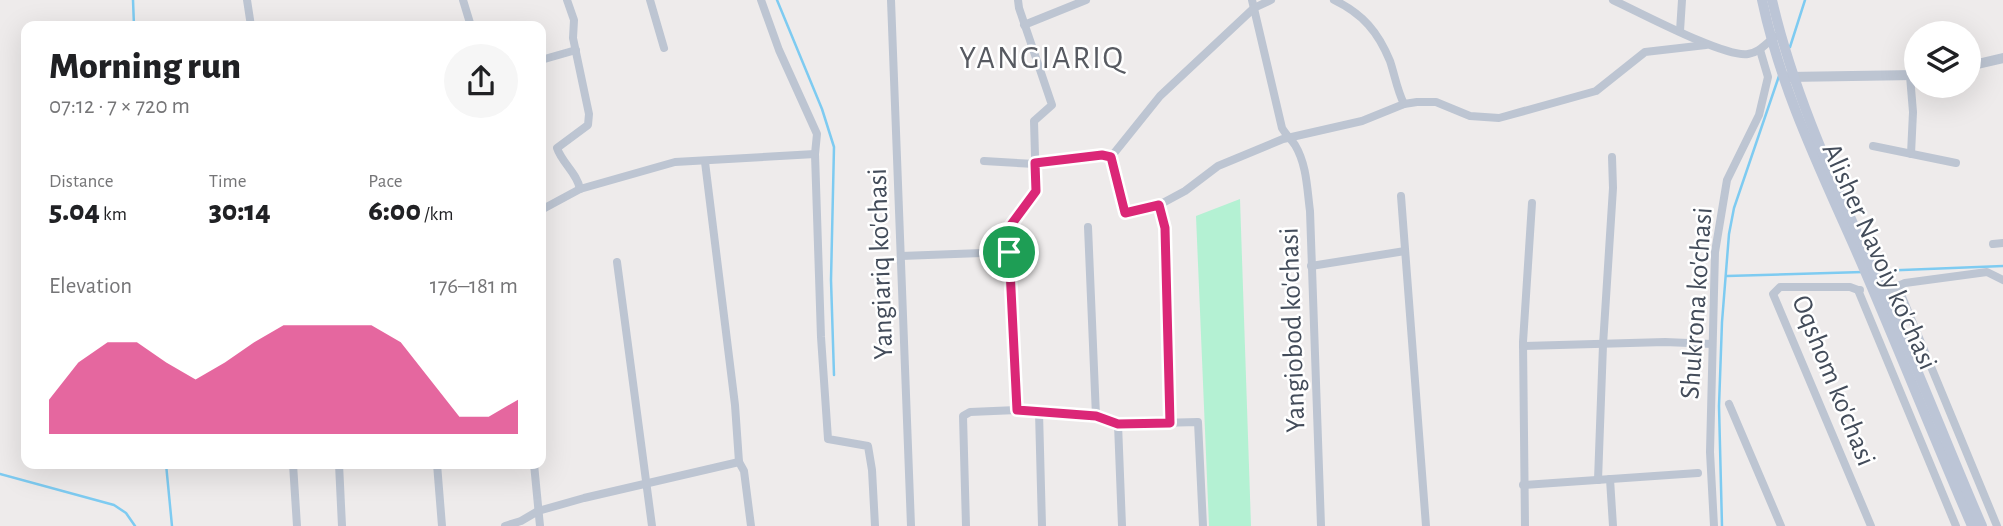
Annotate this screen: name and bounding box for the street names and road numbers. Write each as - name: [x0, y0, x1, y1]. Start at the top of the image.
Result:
- street label: Alisher Navoiy ko'chasi: [1817, 139, 1942, 374]
- street label: Yangiariq ko'chasi: [864, 168, 898, 360]
- street label: Shukrona ko'chasi: [1676, 206, 1718, 400]
- street label: Yangiobod ko'chasi: [1275, 227, 1311, 433]
- street label: Oqshom ko'chasi: [1786, 292, 1880, 470]

